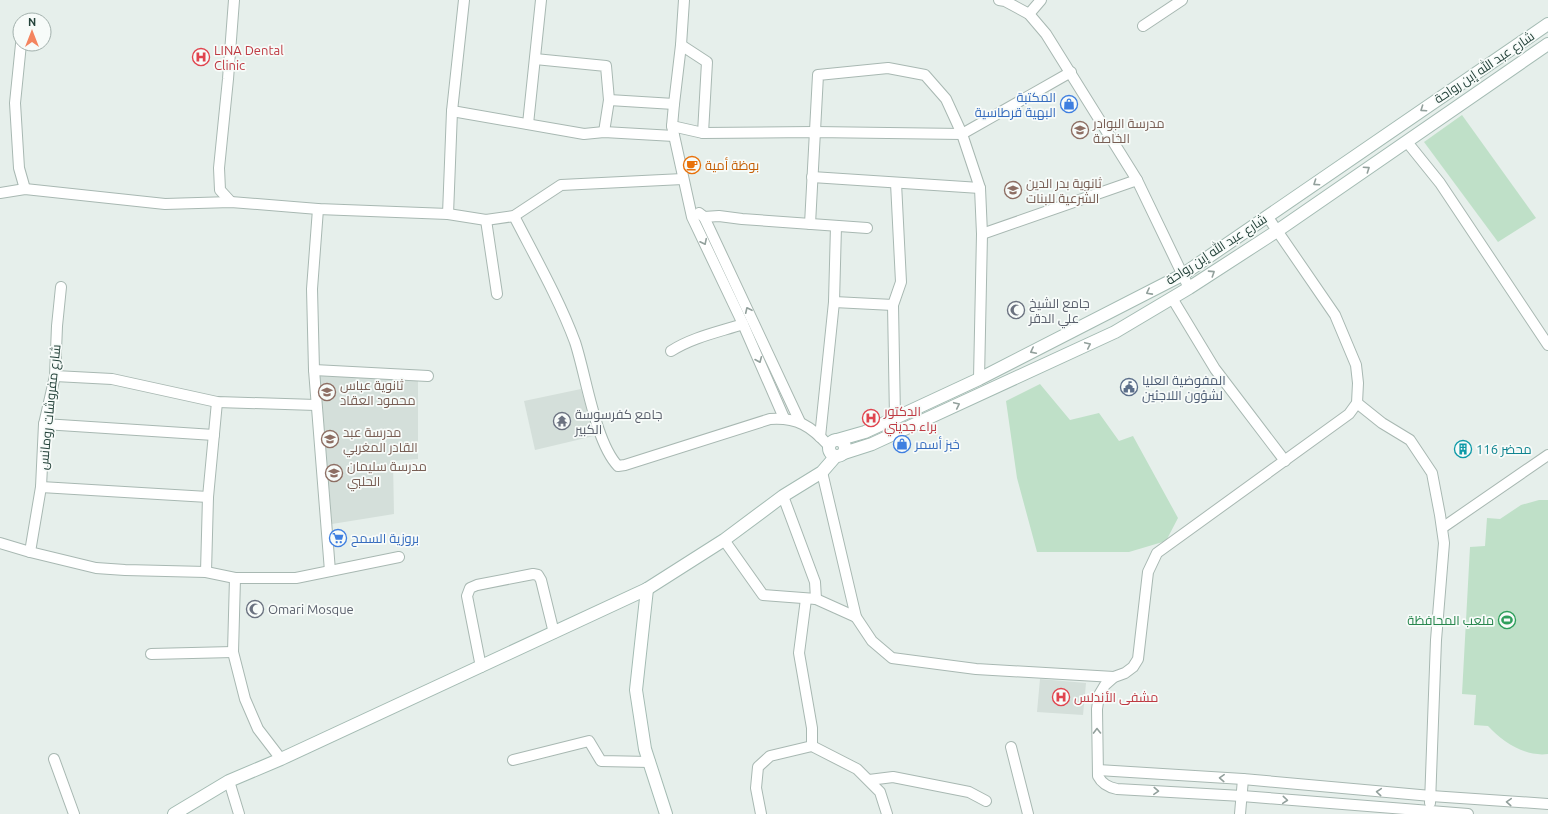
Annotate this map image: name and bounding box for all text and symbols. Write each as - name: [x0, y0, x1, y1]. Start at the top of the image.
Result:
- north arrow: [12, 12, 52, 52]
- text: N: [28, 16, 36, 28]
- street label: شارع عبد الله إبن رواحة: [1431, 28, 1538, 107]
- place label: LINA Dental Clinic: [214, 43, 284, 72]
- hospital icon: LINA Dental Clinic: [191, 47, 211, 67]
- place label: المكتبة البهية قرطاسية: [975, 90, 1056, 120]
- shop icon: المكتبة البهية قرطاسية: [1059, 94, 1079, 114]
- one-way arrow: [1421, 104, 1428, 111]
- place label: مدرسة البوادر الخاصة: [1092, 116, 1165, 145]
- school or university icon: مدرسة البوادر الخاصة: [1070, 120, 1090, 140]
- cafe icon: بوظة أمية: [682, 155, 702, 175]
- place label: بوظة أمية: [705, 157, 759, 173]
- one-way arrow: [1363, 166, 1370, 174]
- place label: ثانوية بدر الدين الشرعية للبنات: [1026, 176, 1102, 206]
- one-way arrow: [1313, 178, 1320, 186]
- school or university icon: ثانوية بدر الدين الشرعية للبنات: [1003, 180, 1023, 200]
- street label: شارع عبد الله إبن رواحة: [1162, 210, 1270, 289]
- one-way arrow: [699, 237, 707, 245]
- one-way arrow: [1208, 271, 1215, 278]
- one-way arrow: [1146, 287, 1153, 295]
- place label: جامع الشيخ علي الدقر: [1028, 296, 1090, 329]
- mosque icon: جامع الشيخ علي الدقر: [1006, 300, 1026, 320]
- one-way arrow: [745, 307, 753, 315]
- one-way arrow: [1084, 341, 1091, 349]
- street label: شارع مفروشات رومانس: [35, 344, 65, 471]
- one-way arrow: [1030, 347, 1038, 354]
- one-way arrow: [754, 356, 762, 363]
- place label: المفوضية العليا لشؤون اللاجئين: [1142, 373, 1226, 403]
- public building icon: المفوضية العليا لشؤون اللاجئين: [1119, 377, 1139, 397]
- place label: ثانوية عباس محمود العقاد: [340, 378, 416, 408]
- school or university icon: ثانوية عباس محمود العقاد: [317, 382, 337, 402]
- one-way arrow: [953, 402, 960, 410]
- place label: الدكتور براء جديني: [883, 404, 937, 437]
- place label: جامع كفرسوسة الكبير: [574, 407, 662, 437]
- hospital icon: الدكتور براء جديني: [861, 408, 881, 428]
- temple icon: جامع كفرسوسة الكبير: [552, 411, 572, 431]
- place label: مدرسة عبد القادر المغربي: [343, 425, 418, 458]
- school or university icon: مدرسة عبد القادر المغربي: [320, 429, 340, 449]
- shop icon: خبز أسمر: [892, 434, 912, 454]
- place label: خبز أسمر: [914, 436, 960, 452]
- building icon: محضر 116: [1453, 439, 1473, 459]
- place label: محضر 116: [1476, 442, 1532, 457]
- place label: مدرسة سليمان الحلبي: [347, 459, 427, 492]
- school or university icon: مدرسة سليمان الحلبي: [324, 463, 344, 483]
- supermarket icon: بروزية السمح: [328, 528, 348, 548]
- place label: بروزية السمح: [351, 531, 419, 547]
- mosque icon: Omari Mosque: [245, 599, 265, 619]
- place label: Omari Mosque: [268, 602, 354, 616]
- sports icon: ملعب المحافظة: [1497, 610, 1517, 630]
- place label: ملعب المحافظة: [1407, 613, 1494, 628]
- hospital icon: مشفى الأندلس: [1051, 687, 1071, 707]
- place label: مشفى الأندلس: [1074, 690, 1158, 705]
- one-way arrow: [1093, 728, 1101, 734]
- one-way arrow: [1219, 773, 1225, 782]
- one-way arrow: [1153, 787, 1159, 795]
- one-way arrow: [1376, 787, 1383, 796]
- one-way arrow: [1282, 795, 1288, 804]
- one-way arrow: [1506, 797, 1512, 806]

